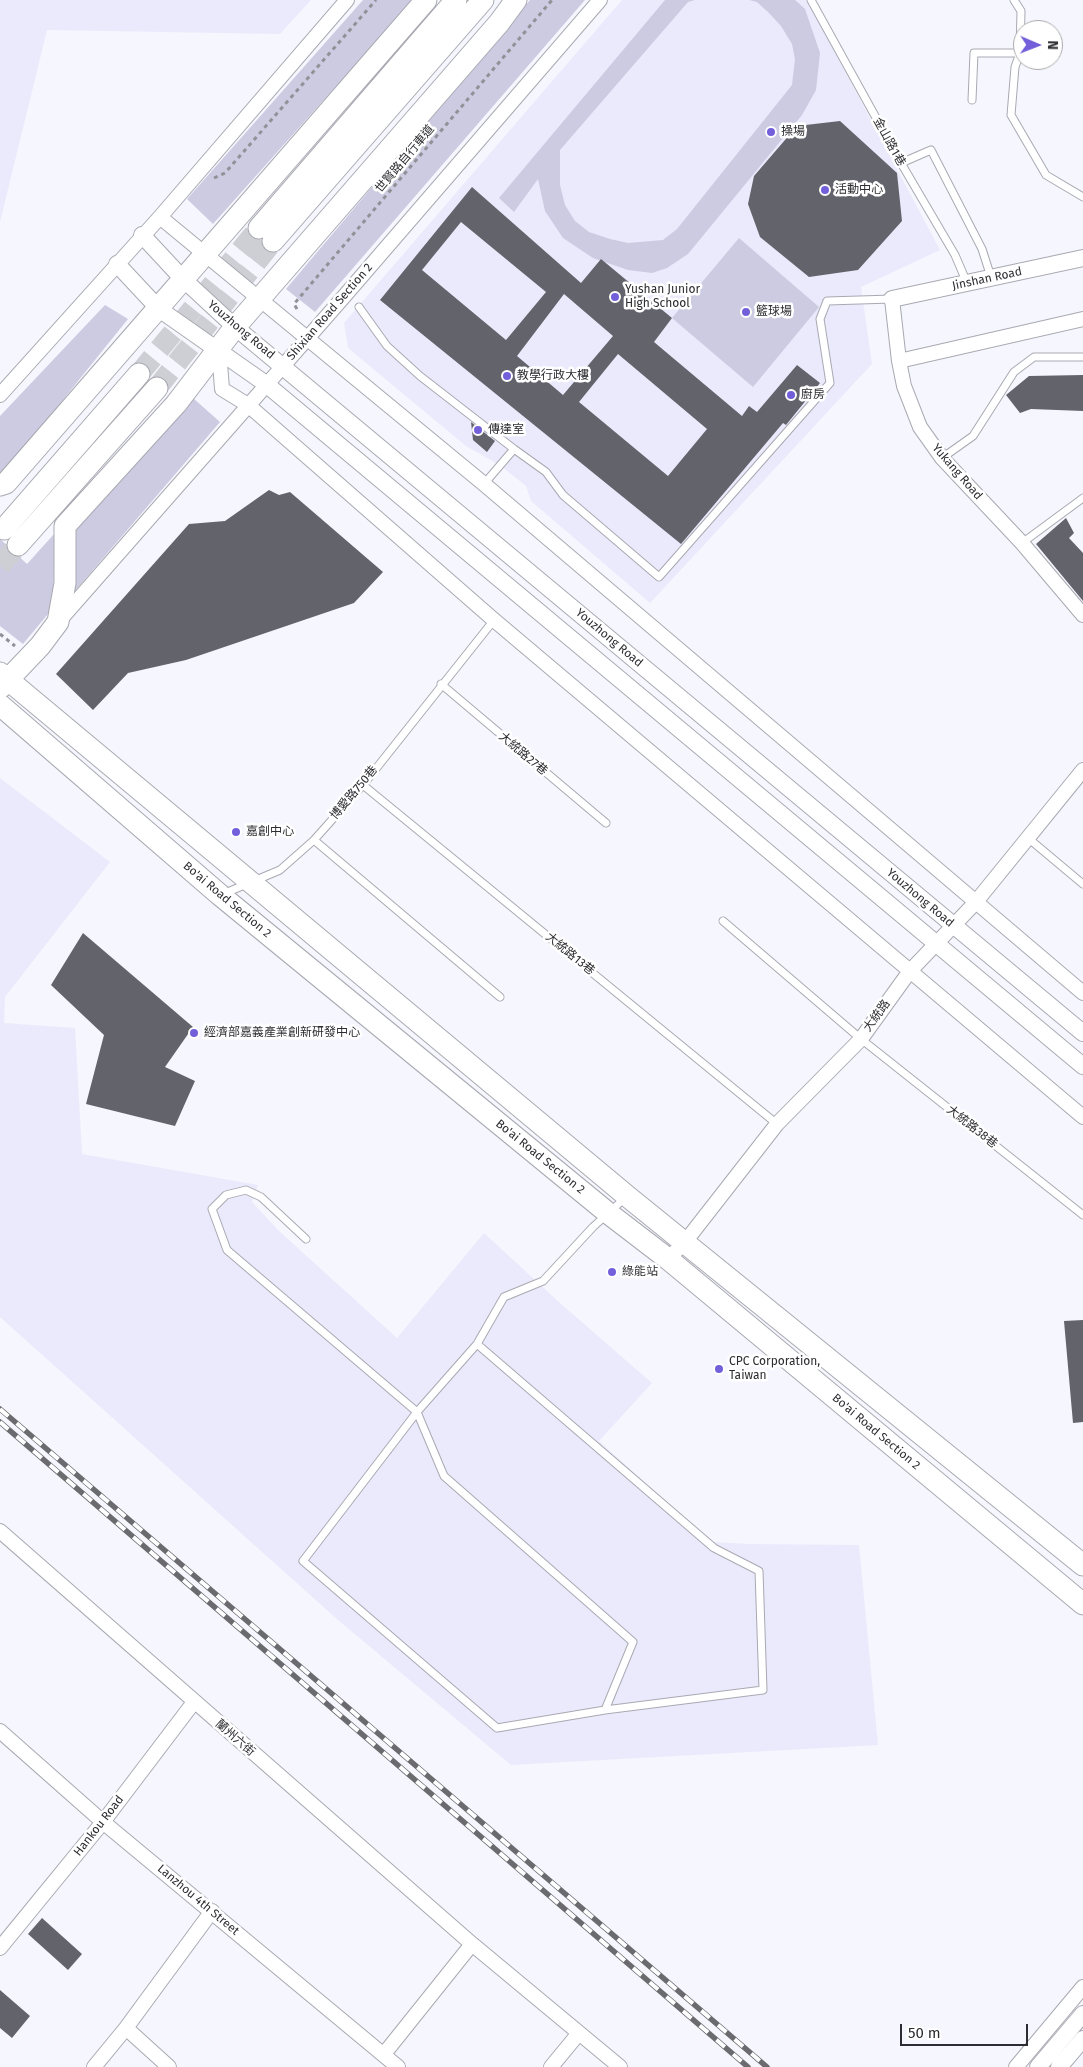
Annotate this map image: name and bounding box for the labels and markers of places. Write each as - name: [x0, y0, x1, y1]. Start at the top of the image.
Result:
- place label: 操場: [781, 125, 805, 139]
- marker: 操場: [765, 126, 777, 138]
- place label: 活動中心: [835, 183, 883, 197]
- marker: 活動中心: [819, 184, 831, 196]
- place label: Yushan Junior High School: [625, 283, 700, 311]
- marker: Yushan Junior High School: [609, 291, 621, 303]
- place label: 籃球場: [756, 305, 792, 319]
- marker: 籃球場: [740, 306, 752, 318]
- place label: 教學行政大樓: [517, 369, 589, 383]
- marker: 教學行政大樓: [501, 370, 513, 382]
- place label: 廚房: [801, 388, 825, 402]
- marker: 廚房: [785, 389, 797, 401]
- place label: 傳達室: [488, 423, 524, 437]
- marker: 傳達室: [472, 424, 484, 436]
- place label: 嘉創中心: [246, 825, 294, 839]
- marker: 嘉創中心: [230, 826, 242, 838]
- place label: 經濟部嘉義產業創新研發中心: [204, 1026, 360, 1040]
- marker: 經濟部嘉義產業創新研發中心: [188, 1027, 200, 1039]
- place label: 綠能站: [622, 1265, 658, 1279]
- marker: 綠能站: [606, 1266, 618, 1278]
- place label: CPC Corporation, Taiwan: [729, 1355, 820, 1383]
- marker: CPC Corporation, Taiwan: [713, 1363, 725, 1375]

